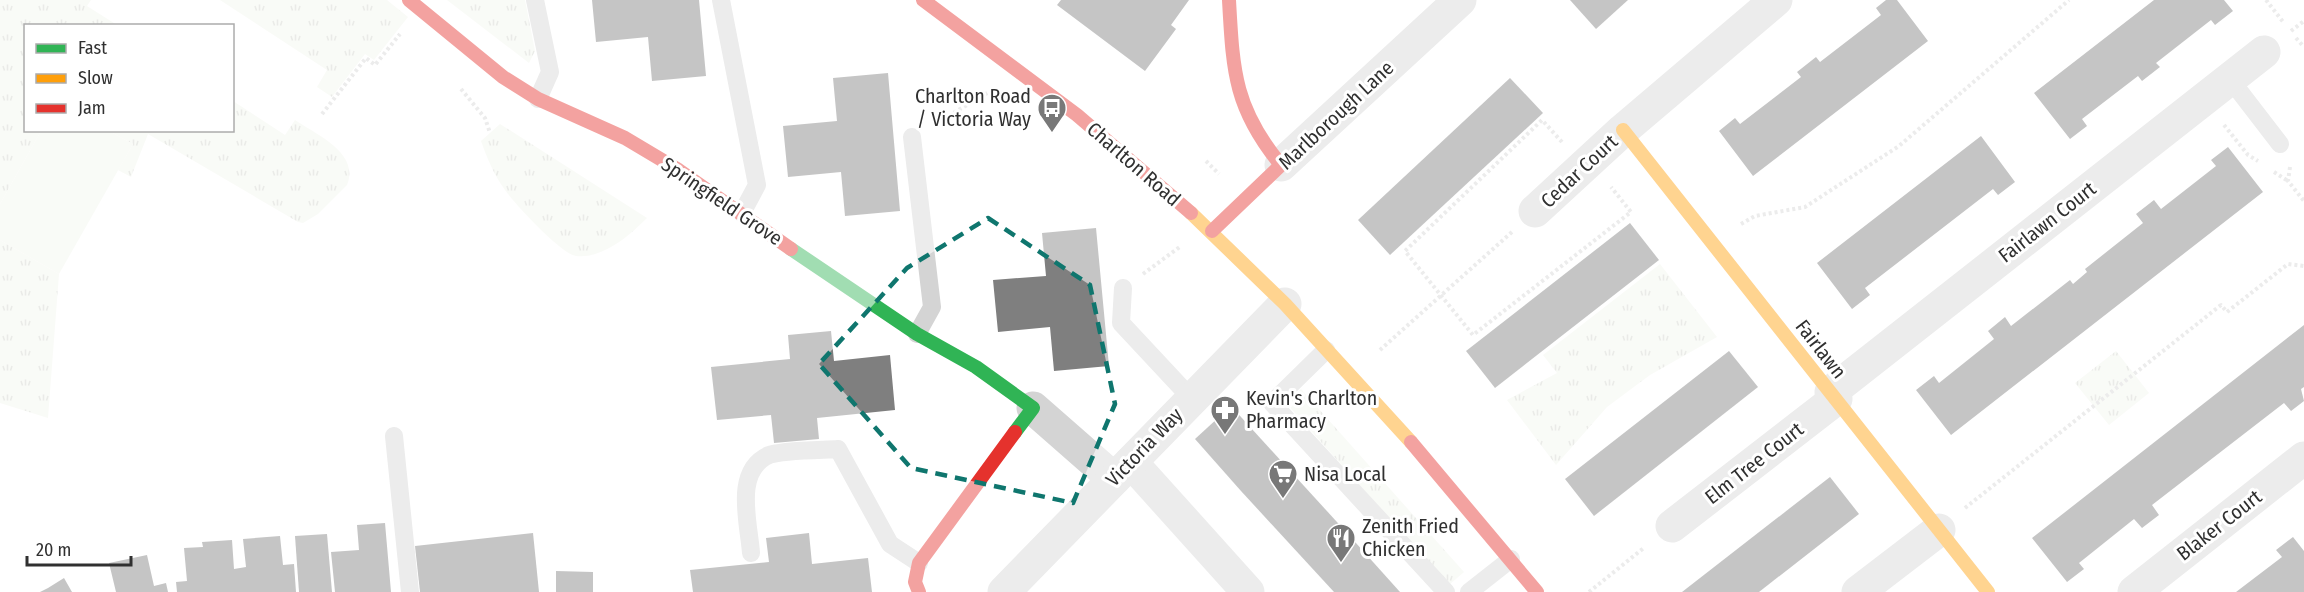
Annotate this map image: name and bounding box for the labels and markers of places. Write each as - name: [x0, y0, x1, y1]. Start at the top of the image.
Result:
- place label: Charlton Road / Victoria Way: [915, 84, 1031, 131]
- bus stop icon: Charlton Road / Victoria Way: [1036, 92, 1068, 134]
- place label: Kevin's Charlton Pharmacy: [1246, 386, 1377, 433]
- pharmacy icon: Kevin's Charlton Pharmacy: [1209, 394, 1241, 436]
- supermarket icon: Nisa Local: [1267, 458, 1299, 500]
- place label: Nisa Local: [1304, 462, 1386, 486]
- place label: Zenith Fried Chicken: [1362, 514, 1459, 561]
- restaurant icon: Zenith Fried Chicken: [1325, 522, 1357, 564]

